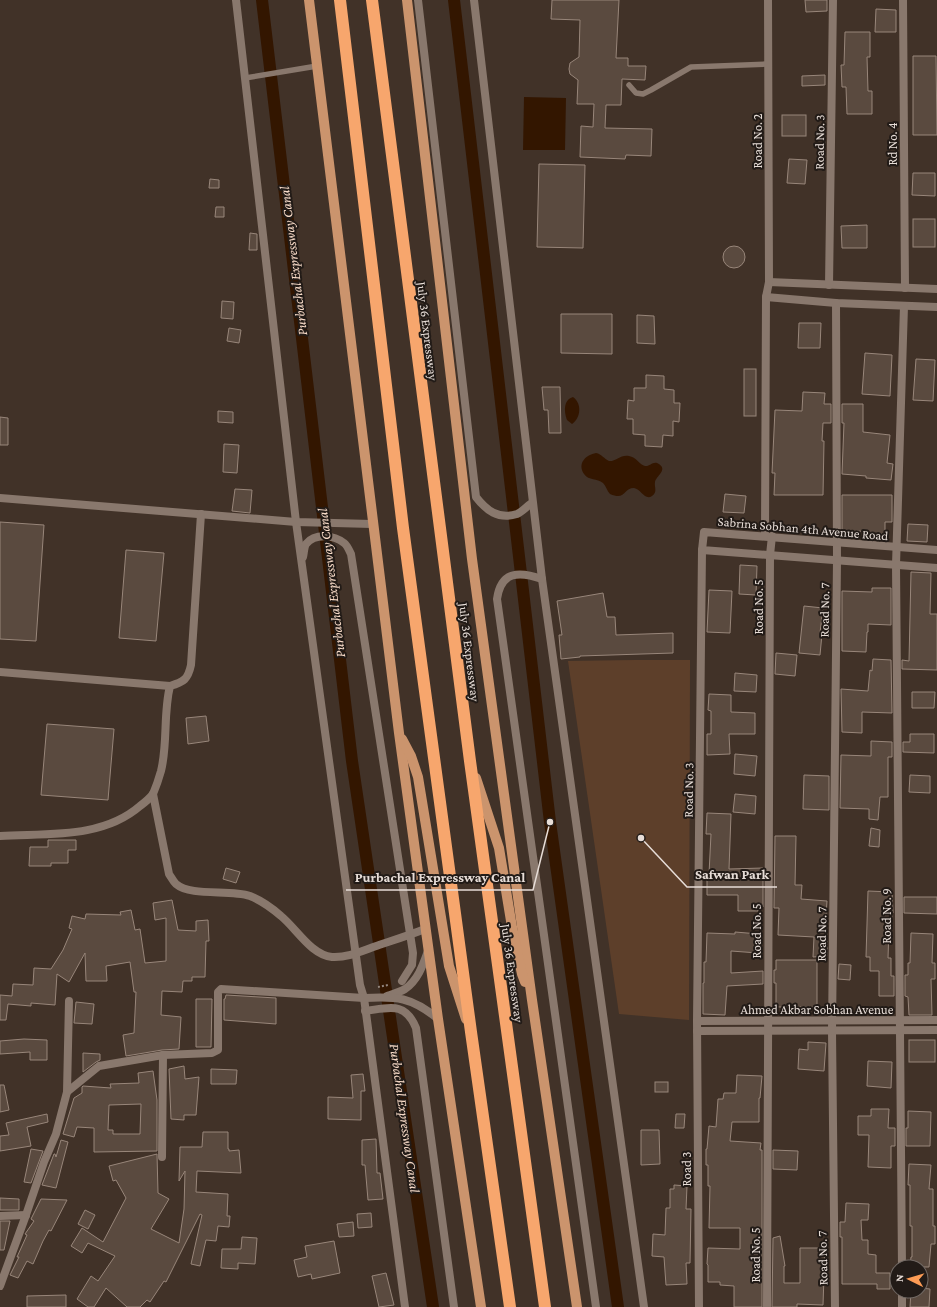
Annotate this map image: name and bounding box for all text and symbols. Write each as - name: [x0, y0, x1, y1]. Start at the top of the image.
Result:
- street label: Road No. 2: [750, 113, 765, 169]
- street label: Road No. 3: [812, 114, 827, 170]
- street label: Rd No. 4: [885, 122, 900, 166]
- water label: Purbachal Expressway Canal: [276, 185, 310, 337]
- street label: July 36 Expressway: [414, 280, 441, 382]
- water label: Purbachal Expressway Canal: [314, 507, 348, 659]
- street label: Sabrina Sobhan 4th Avenue Road: [717, 514, 889, 543]
- street label: Road No. 5: [751, 579, 766, 635]
- street label: Road No. 7: [817, 582, 832, 638]
- street label: July 36 Expressway: [456, 601, 483, 703]
- street label: Road No. 3: [681, 762, 696, 818]
- callout: Safwan Park: [687, 861, 777, 887]
- callout: Purbachal Expressway Canal: [346, 864, 533, 890]
- text: Safwan Park: [695, 866, 769, 882]
- text: Purbachal Expressway Canal: [355, 869, 525, 885]
- street label: Road No. 9: [879, 888, 894, 944]
- street label: Road No. 5: [749, 903, 764, 959]
- street label: Road No. 7: [814, 906, 829, 962]
- street label: July 36 Expressway: [498, 922, 527, 1024]
- street label: Ahmed Akbar Sobhan Avenue: [741, 1002, 894, 1017]
- water label: Purbachal Expressway Canal: [387, 1042, 423, 1194]
- street label: Road 3: [679, 1152, 694, 1186]
- street label: Road No. 5: [748, 1227, 763, 1283]
- street label: Road No. 7: [815, 1230, 830, 1286]
- north arrow: [889, 1259, 929, 1299]
- text: N: [893, 1273, 905, 1282]

